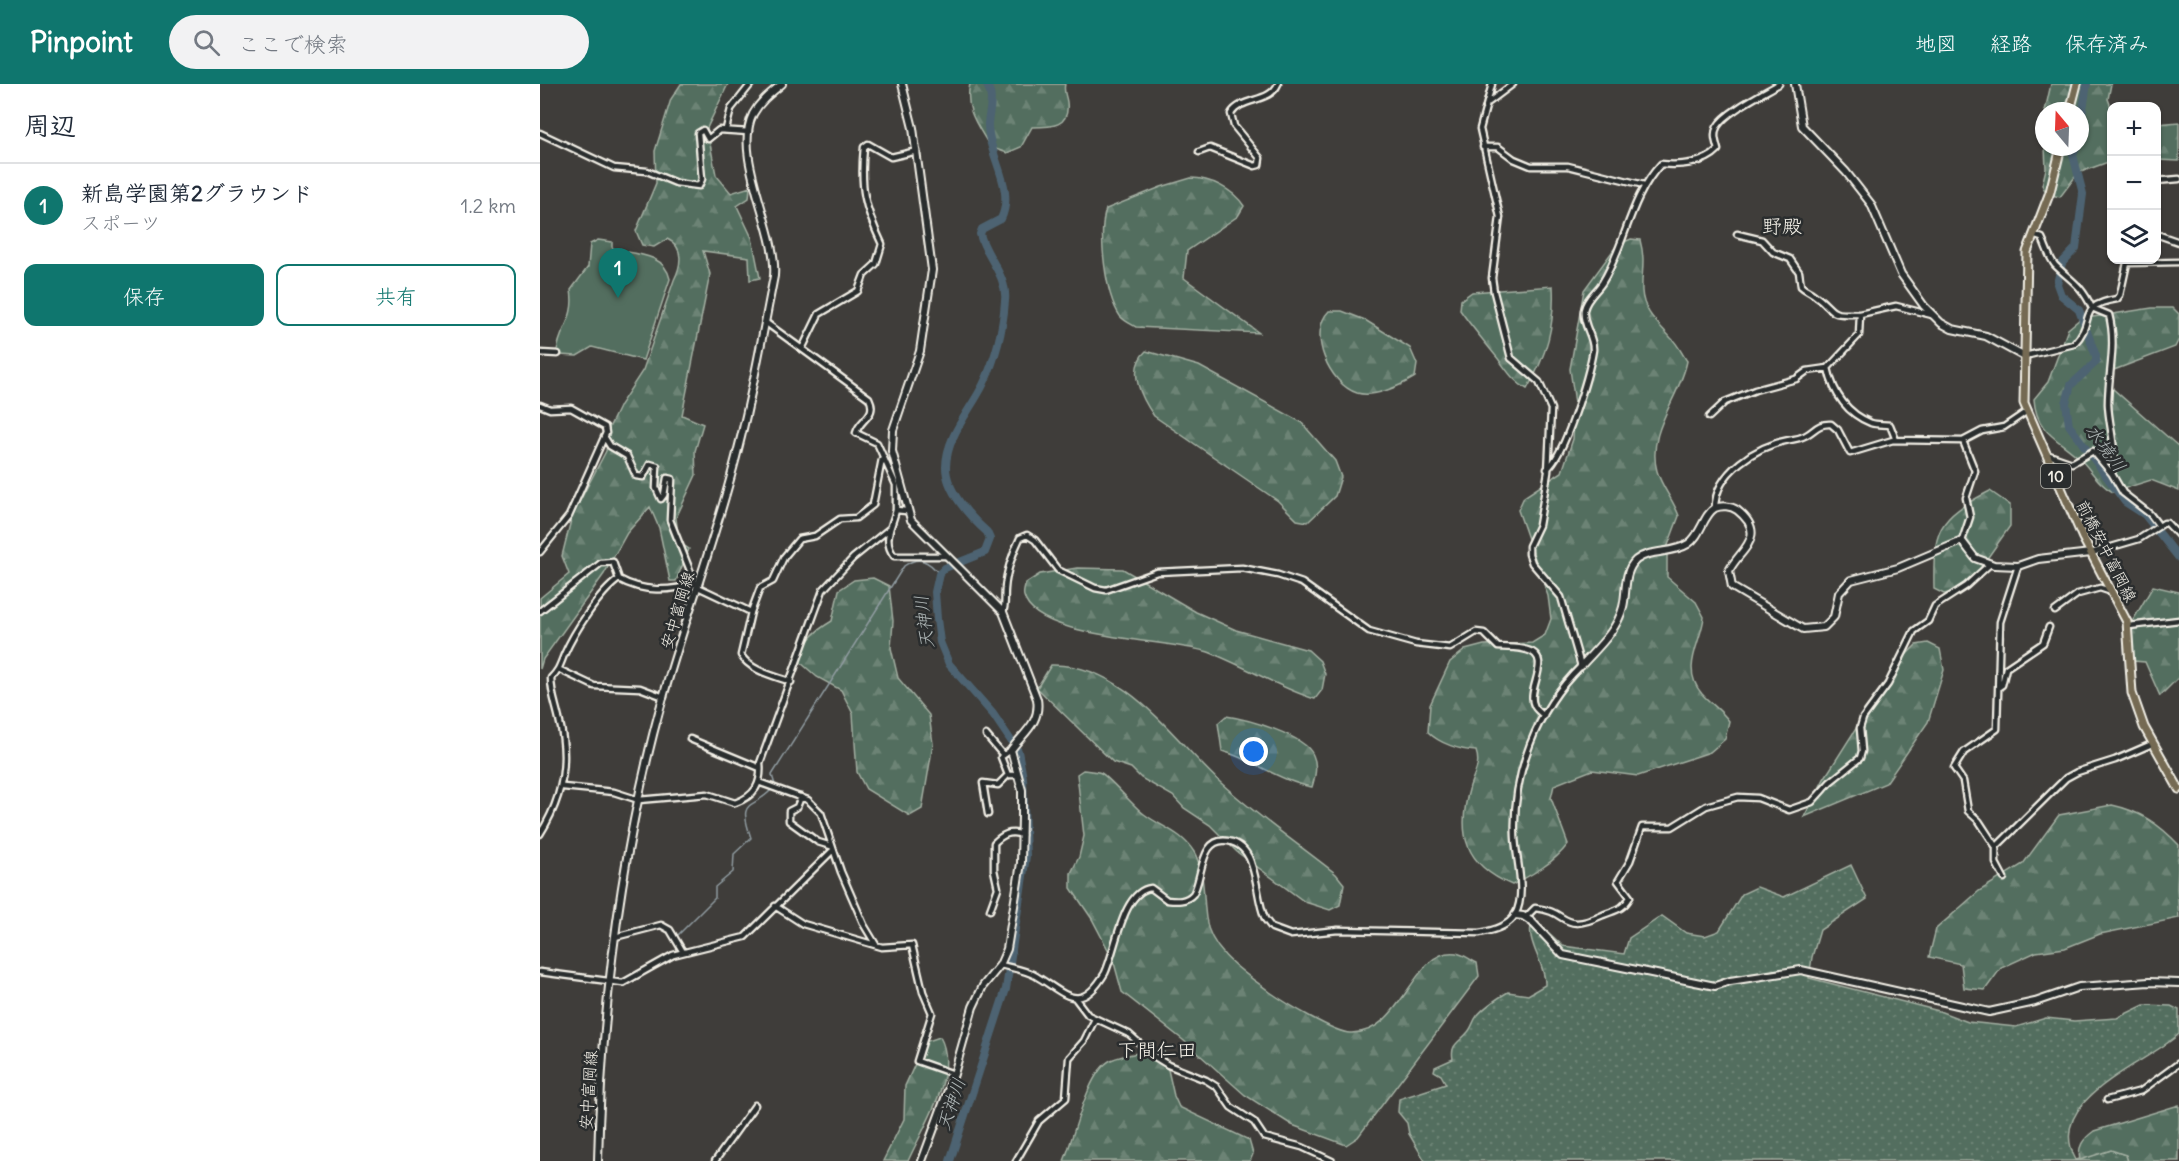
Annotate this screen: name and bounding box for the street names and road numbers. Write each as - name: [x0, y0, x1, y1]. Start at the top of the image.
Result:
- road number: 10: [2041, 464, 2071, 488]
- street label: 前橋安中富岡線: [2073, 497, 2141, 605]
- street label: 安中富岡線: [656, 569, 698, 651]
- street label: 安中富岡線: [575, 1049, 601, 1131]

